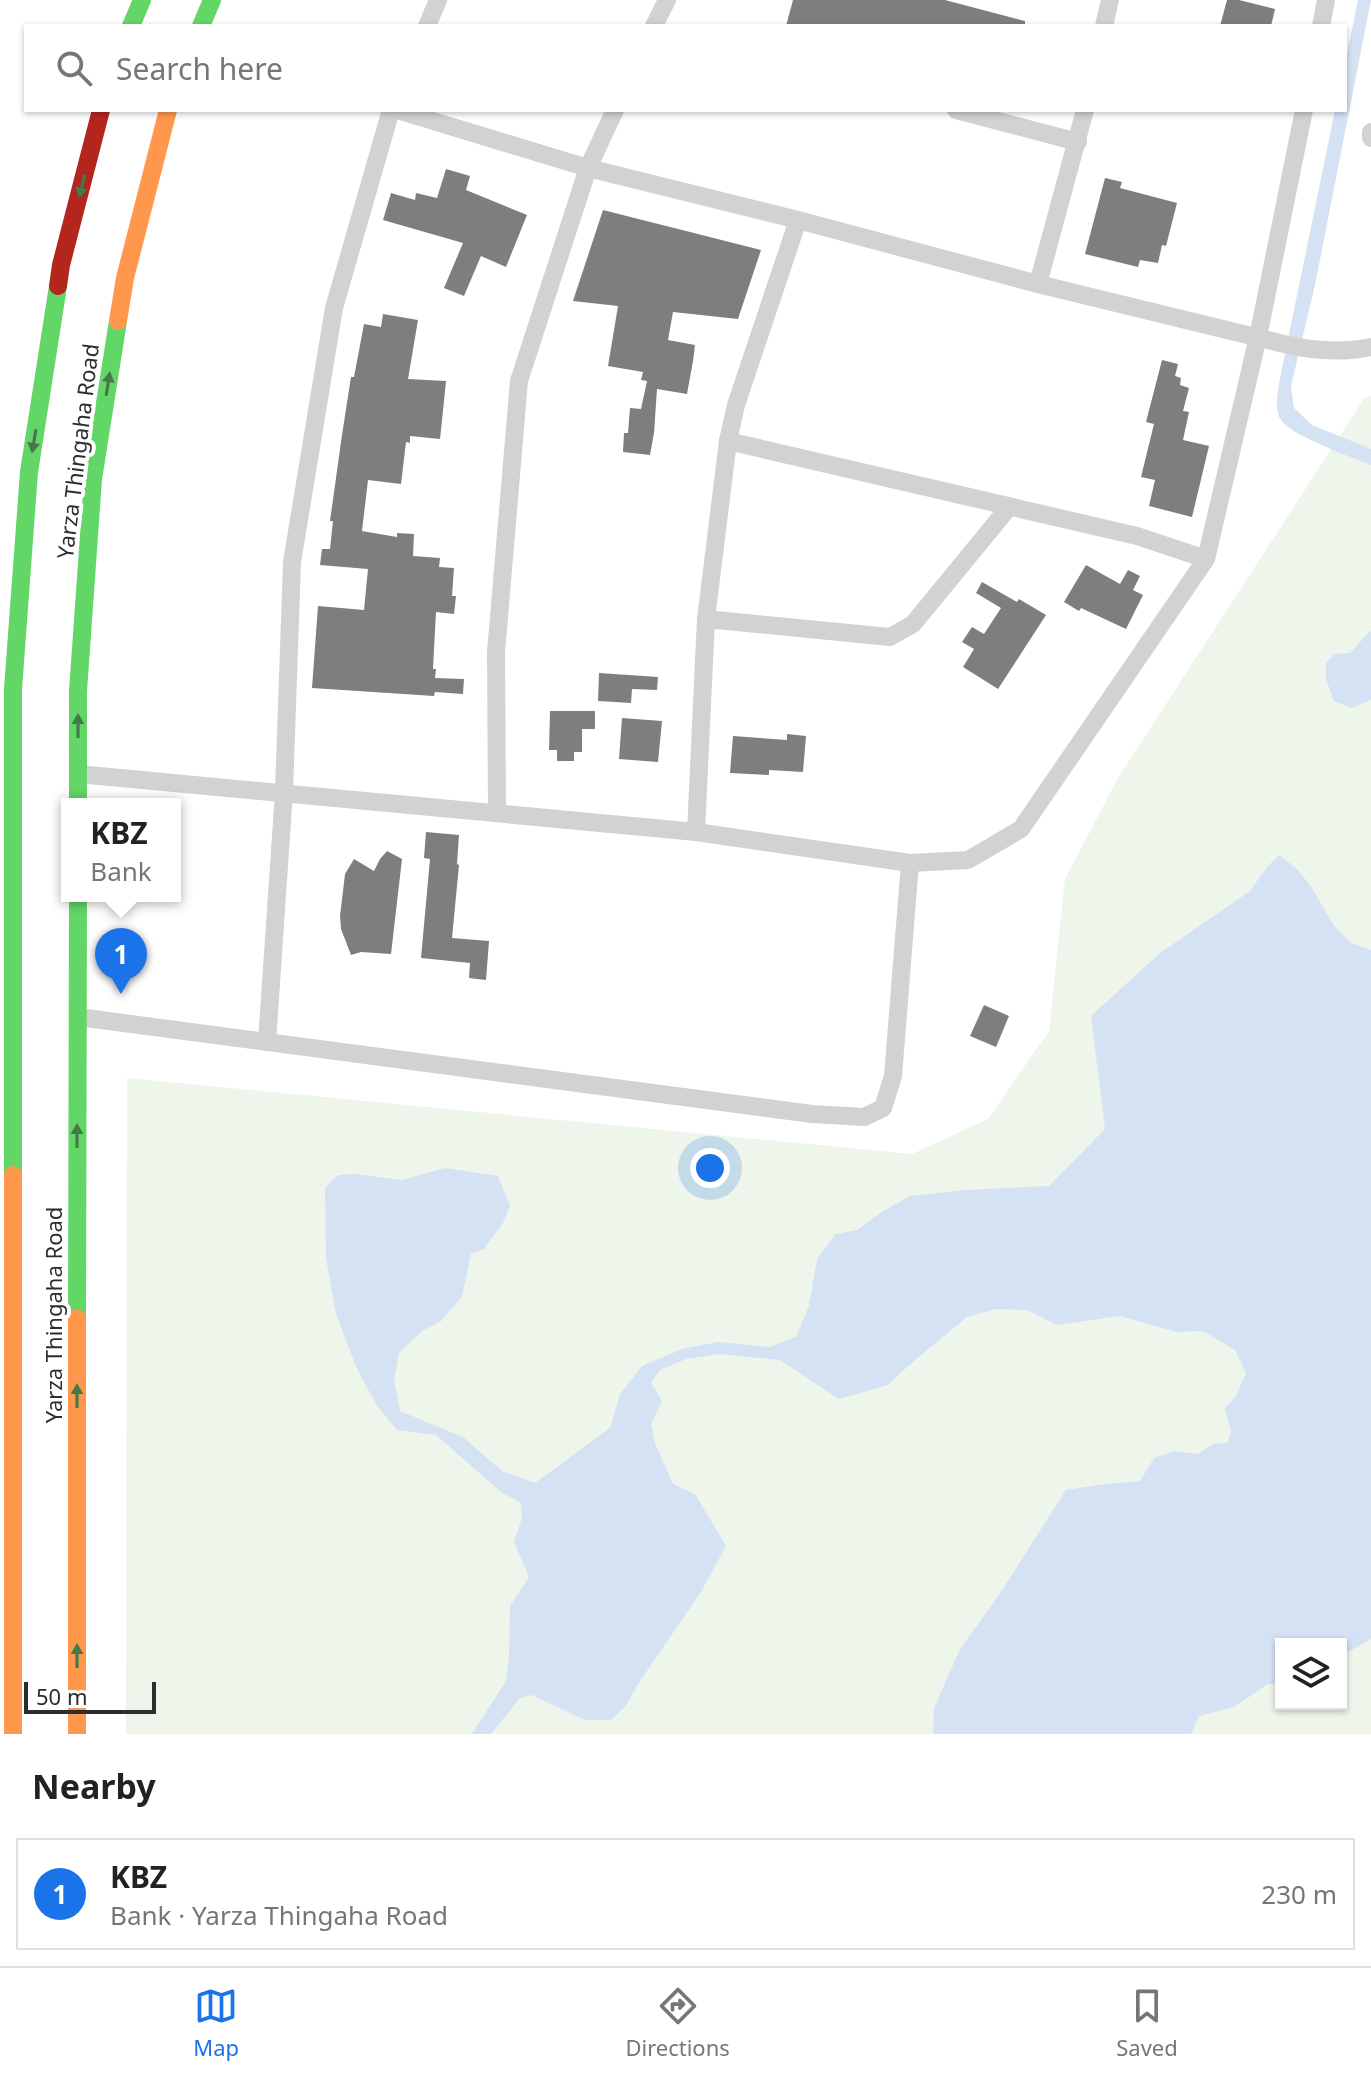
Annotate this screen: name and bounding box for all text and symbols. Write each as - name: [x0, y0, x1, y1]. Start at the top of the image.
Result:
- search box: [24, 24, 1347, 112]
- icon: search: [52, 46, 96, 90]
- text: Search here: [116, 48, 283, 89]
- one-way arrow: [75, 173, 87, 198]
- street label: Yarza Thingaha Road: [49, 342, 105, 560]
- one-way arrow: [102, 371, 115, 396]
- one-way arrow: [27, 429, 40, 454]
- one-way arrow: [72, 713, 84, 738]
- popup: [61, 798, 181, 902]
- text: KBZ: [90, 812, 148, 853]
- text: Bank: [90, 853, 152, 889]
- pin: 1: [95, 928, 147, 994]
- one-way arrow: [71, 1123, 83, 1148]
- your location: [690, 1148, 730, 1188]
- street label: Yarza Thingaha Road: [38, 1207, 68, 1423]
- one-way arrow: [71, 1383, 83, 1408]
- map controls: [1275, 1638, 1347, 1710]
- button: layers: [1275, 1638, 1347, 1710]
- one-way arrow: [71, 1643, 83, 1668]
- scale bar: [24, 1678, 156, 1714]
- text: 50 m: [36, 1681, 87, 1711]
- text: Nearby: [32, 1763, 156, 1809]
- text: KBZ: [110, 1856, 167, 1897]
- text: 1: [53, 1876, 67, 1912]
- text: 230 m: [1261, 1876, 1337, 1912]
- text: Bank · Yarza Thingaha Road: [110, 1897, 448, 1933]
- tab: Map: [193, 1984, 239, 2062]
- tab: Directions: [625, 1984, 730, 2062]
- tab: Saved: [1116, 1984, 1178, 2062]

